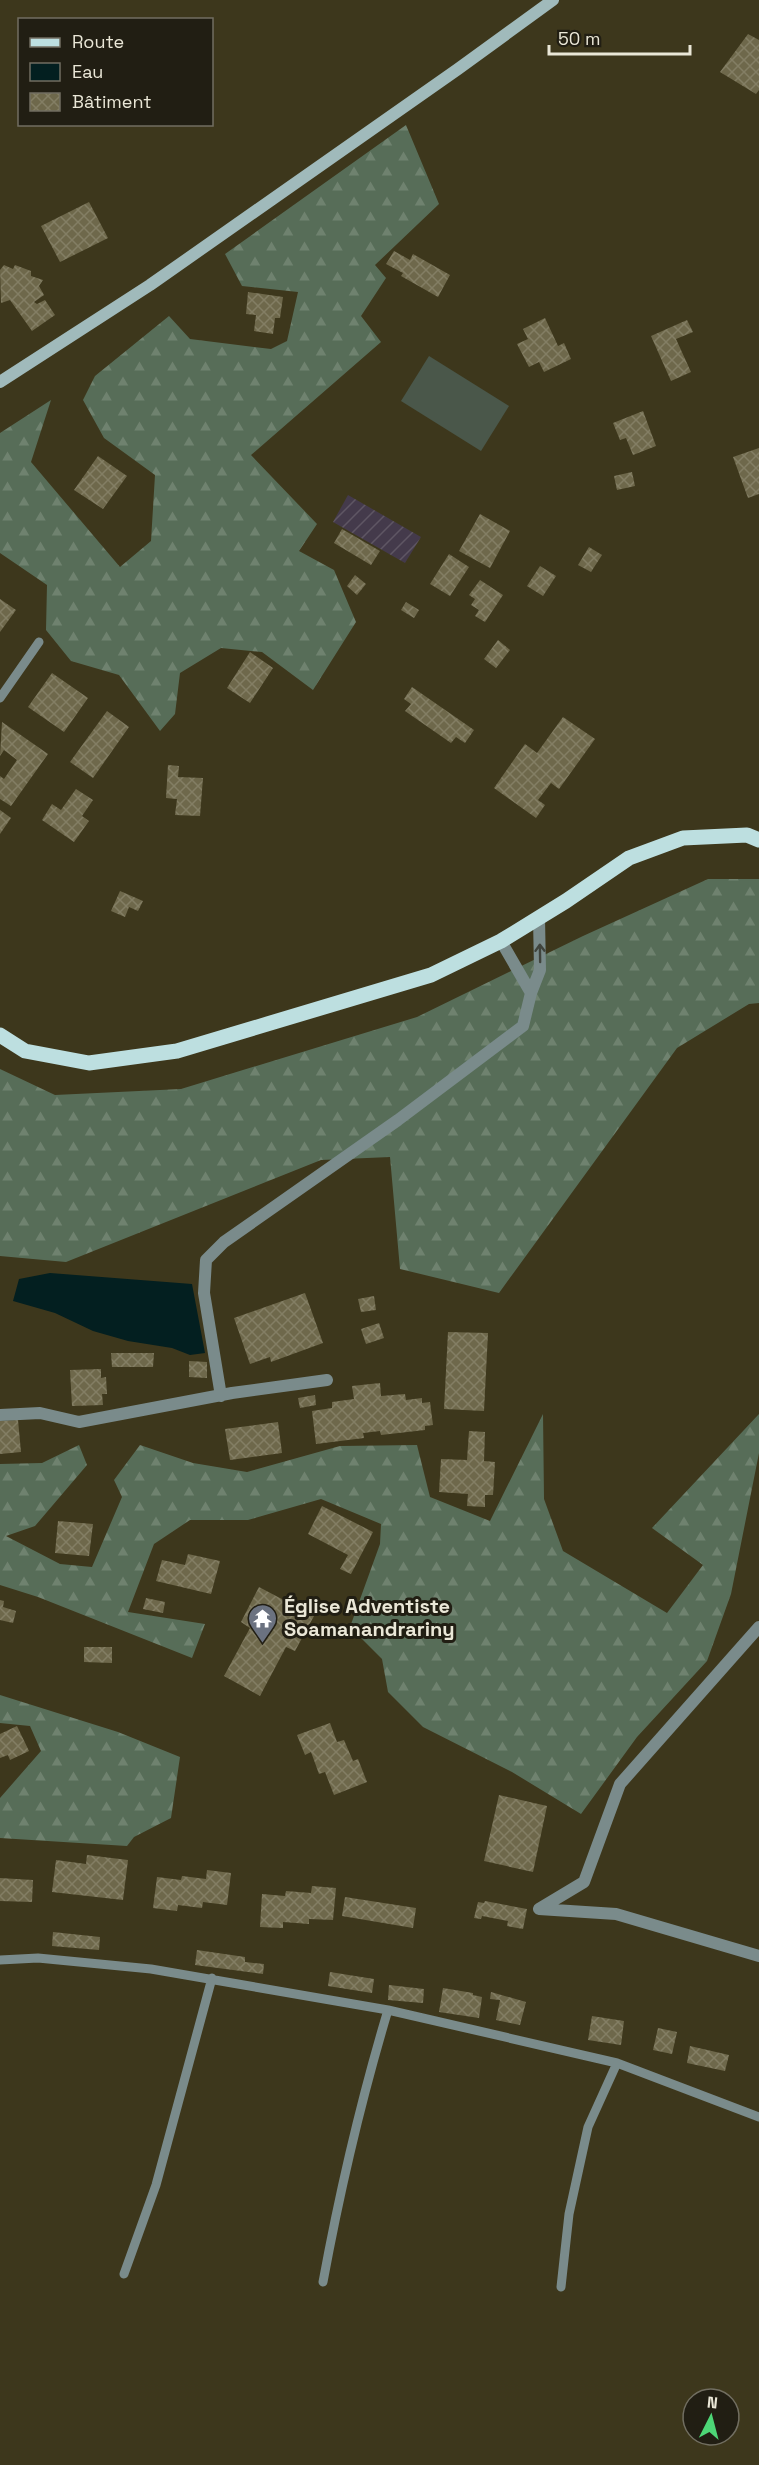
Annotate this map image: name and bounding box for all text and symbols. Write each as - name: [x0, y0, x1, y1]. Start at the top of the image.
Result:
- legend: [18, 18, 213, 126]
- scale bar: [549, 18, 690, 56]
- text: 50 m: [558, 27, 600, 50]
- text: Route: [72, 30, 124, 53]
- text: Eau: [72, 60, 103, 83]
- text: Bâtiment: [72, 90, 152, 113]
- one-way arrow: [534, 944, 545, 964]
- place label: Église Adventiste Soamanandrariny: [284, 1593, 454, 1642]
- temple icon: Église Adventiste Soamanandrariny: [247, 1602, 279, 1644]
- north arrow: [681, 2387, 741, 2447]
- text: N: [706, 2392, 719, 2414]

